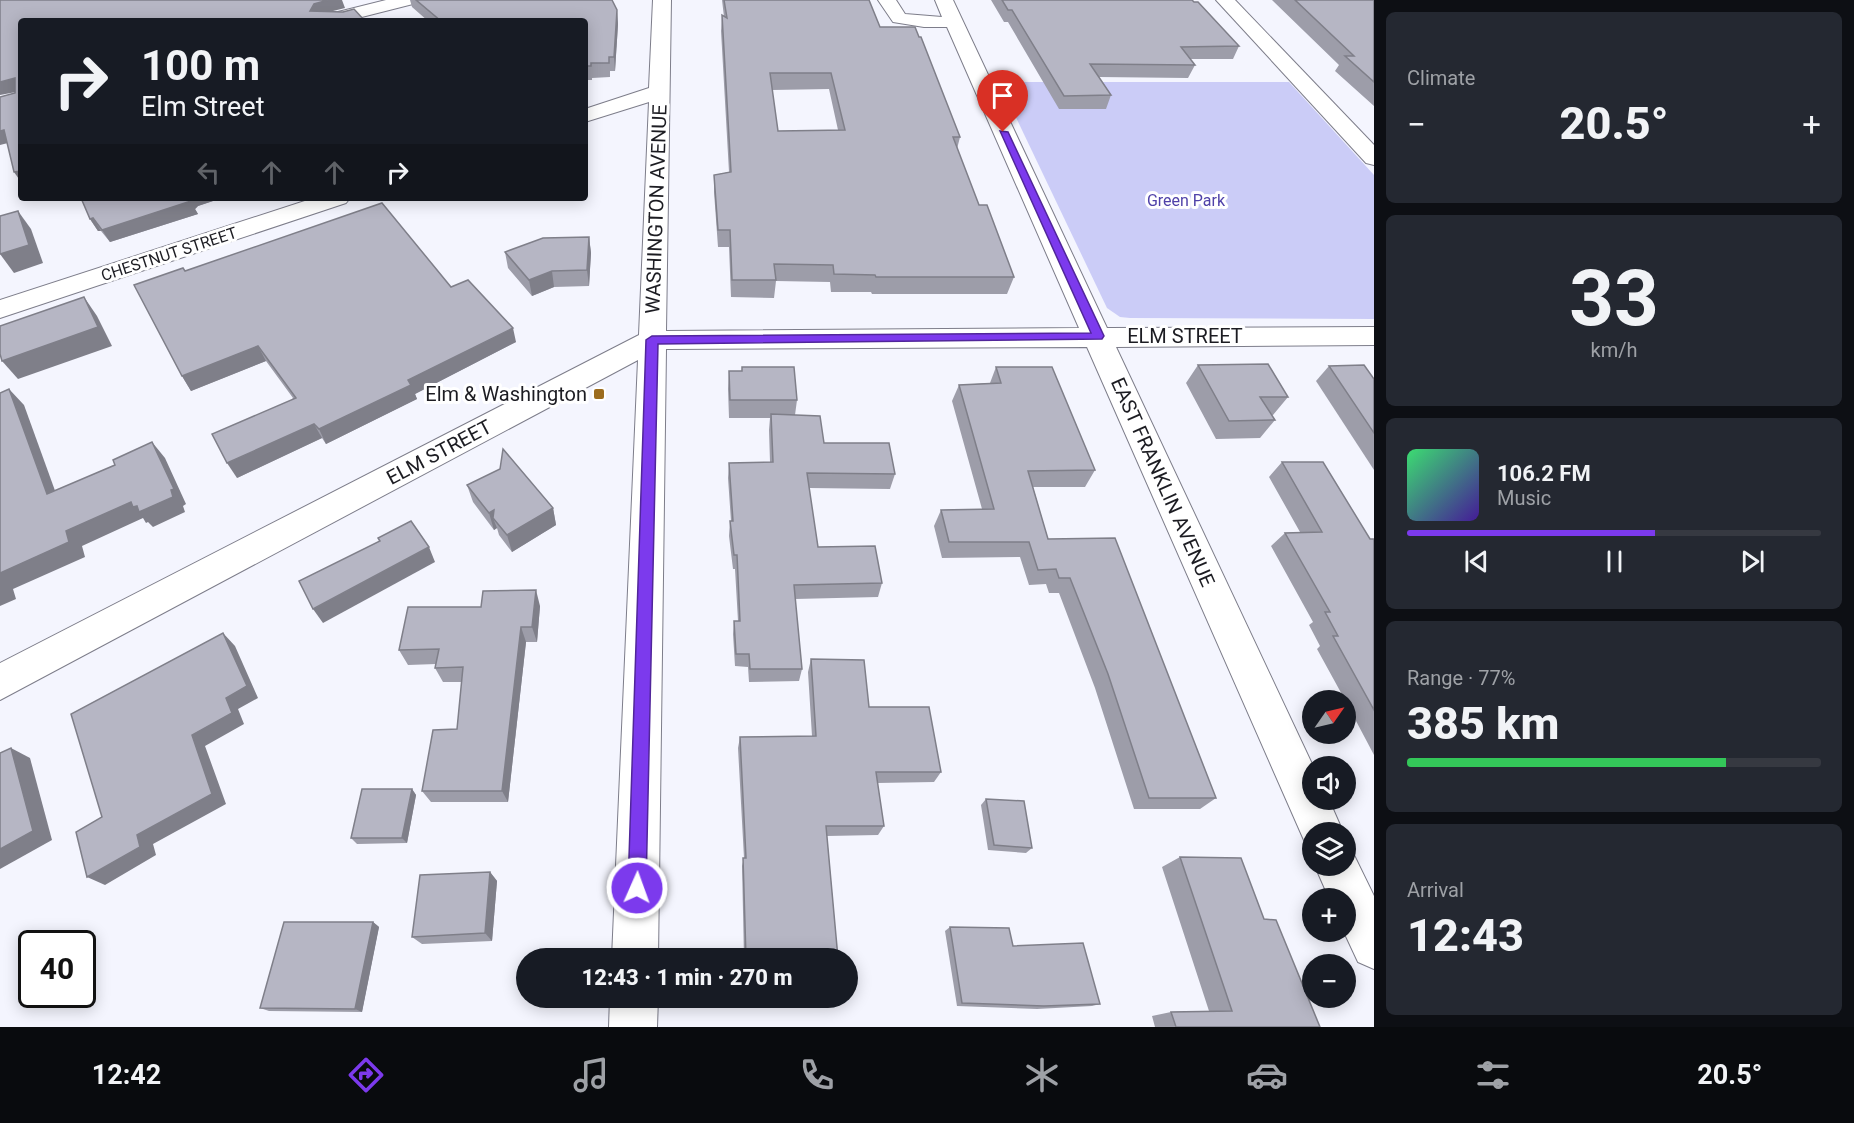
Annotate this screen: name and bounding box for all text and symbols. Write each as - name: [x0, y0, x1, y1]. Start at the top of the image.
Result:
- text: 100 m: [141, 41, 260, 90]
- icon: right: [42, 42, 120, 120]
- text: Climate: [1407, 66, 1475, 90]
- pin: [977, 70, 1028, 132]
- icon: arrive: [986, 79, 1019, 112]
- text: Elm Street: [141, 91, 265, 123]
- text: 20.5°: [1560, 97, 1669, 150]
- street label: WASHINGTON AVENUE: [640, 104, 672, 314]
- text: −: [1407, 105, 1426, 144]
- text: +: [1802, 105, 1821, 144]
- icon: left: [192, 156, 225, 189]
- icon: ahead: [255, 156, 288, 189]
- icon: ahead: [318, 156, 351, 189]
- icon: right: [381, 156, 414, 189]
- park label: Green Park: [1147, 191, 1226, 210]
- street label: CHESTNUT STREET: [99, 223, 240, 285]
- text: 33: [1569, 253, 1659, 344]
- street label: ELM STREET: [1127, 324, 1243, 348]
- text: km/h: [1591, 338, 1637, 362]
- street label: EAST FRANKLIN AVENUE: [1106, 374, 1220, 590]
- place label: Elm & Washington: [425, 382, 587, 406]
- marker: Elm & Washington: [592, 387, 606, 401]
- street label: ELM STREET: [382, 414, 496, 490]
- text: 106.2 FM: [1497, 461, 1591, 486]
- text: Music: [1497, 486, 1551, 510]
- icon: previous: [1460, 545, 1493, 578]
- icon: pause: [1598, 545, 1631, 578]
- icon: next: [1736, 545, 1769, 578]
- text: Range · 77%: [1407, 666, 1515, 690]
- north arrow: [1302, 690, 1356, 744]
- map controls: [1302, 690, 1356, 1008]
- text: 385 km: [1407, 697, 1559, 750]
- button: sound: [1302, 756, 1356, 810]
- button: layers: [1302, 822, 1356, 876]
- position arrow: [605, 856, 669, 920]
- text: Arrival: [1407, 878, 1464, 902]
- button: +: [1302, 888, 1356, 942]
- text: 12:43: [1407, 909, 1524, 962]
- speed limit sign: 40: [18, 930, 96, 1008]
- button: −: [1302, 954, 1356, 1008]
- text: 12:43 · 1 min · 270 m: [582, 965, 792, 990]
- icon: directions: [345, 1054, 387, 1096]
- icon: music: [570, 1054, 612, 1096]
- icon: phone: [796, 1054, 838, 1096]
- icon: climate: [1021, 1054, 1063, 1096]
- icon: car: [1246, 1054, 1288, 1096]
- icon: filters: [1472, 1054, 1514, 1096]
- text: 12:42: [92, 1059, 161, 1091]
- text: 20.5°: [1697, 1059, 1762, 1091]

